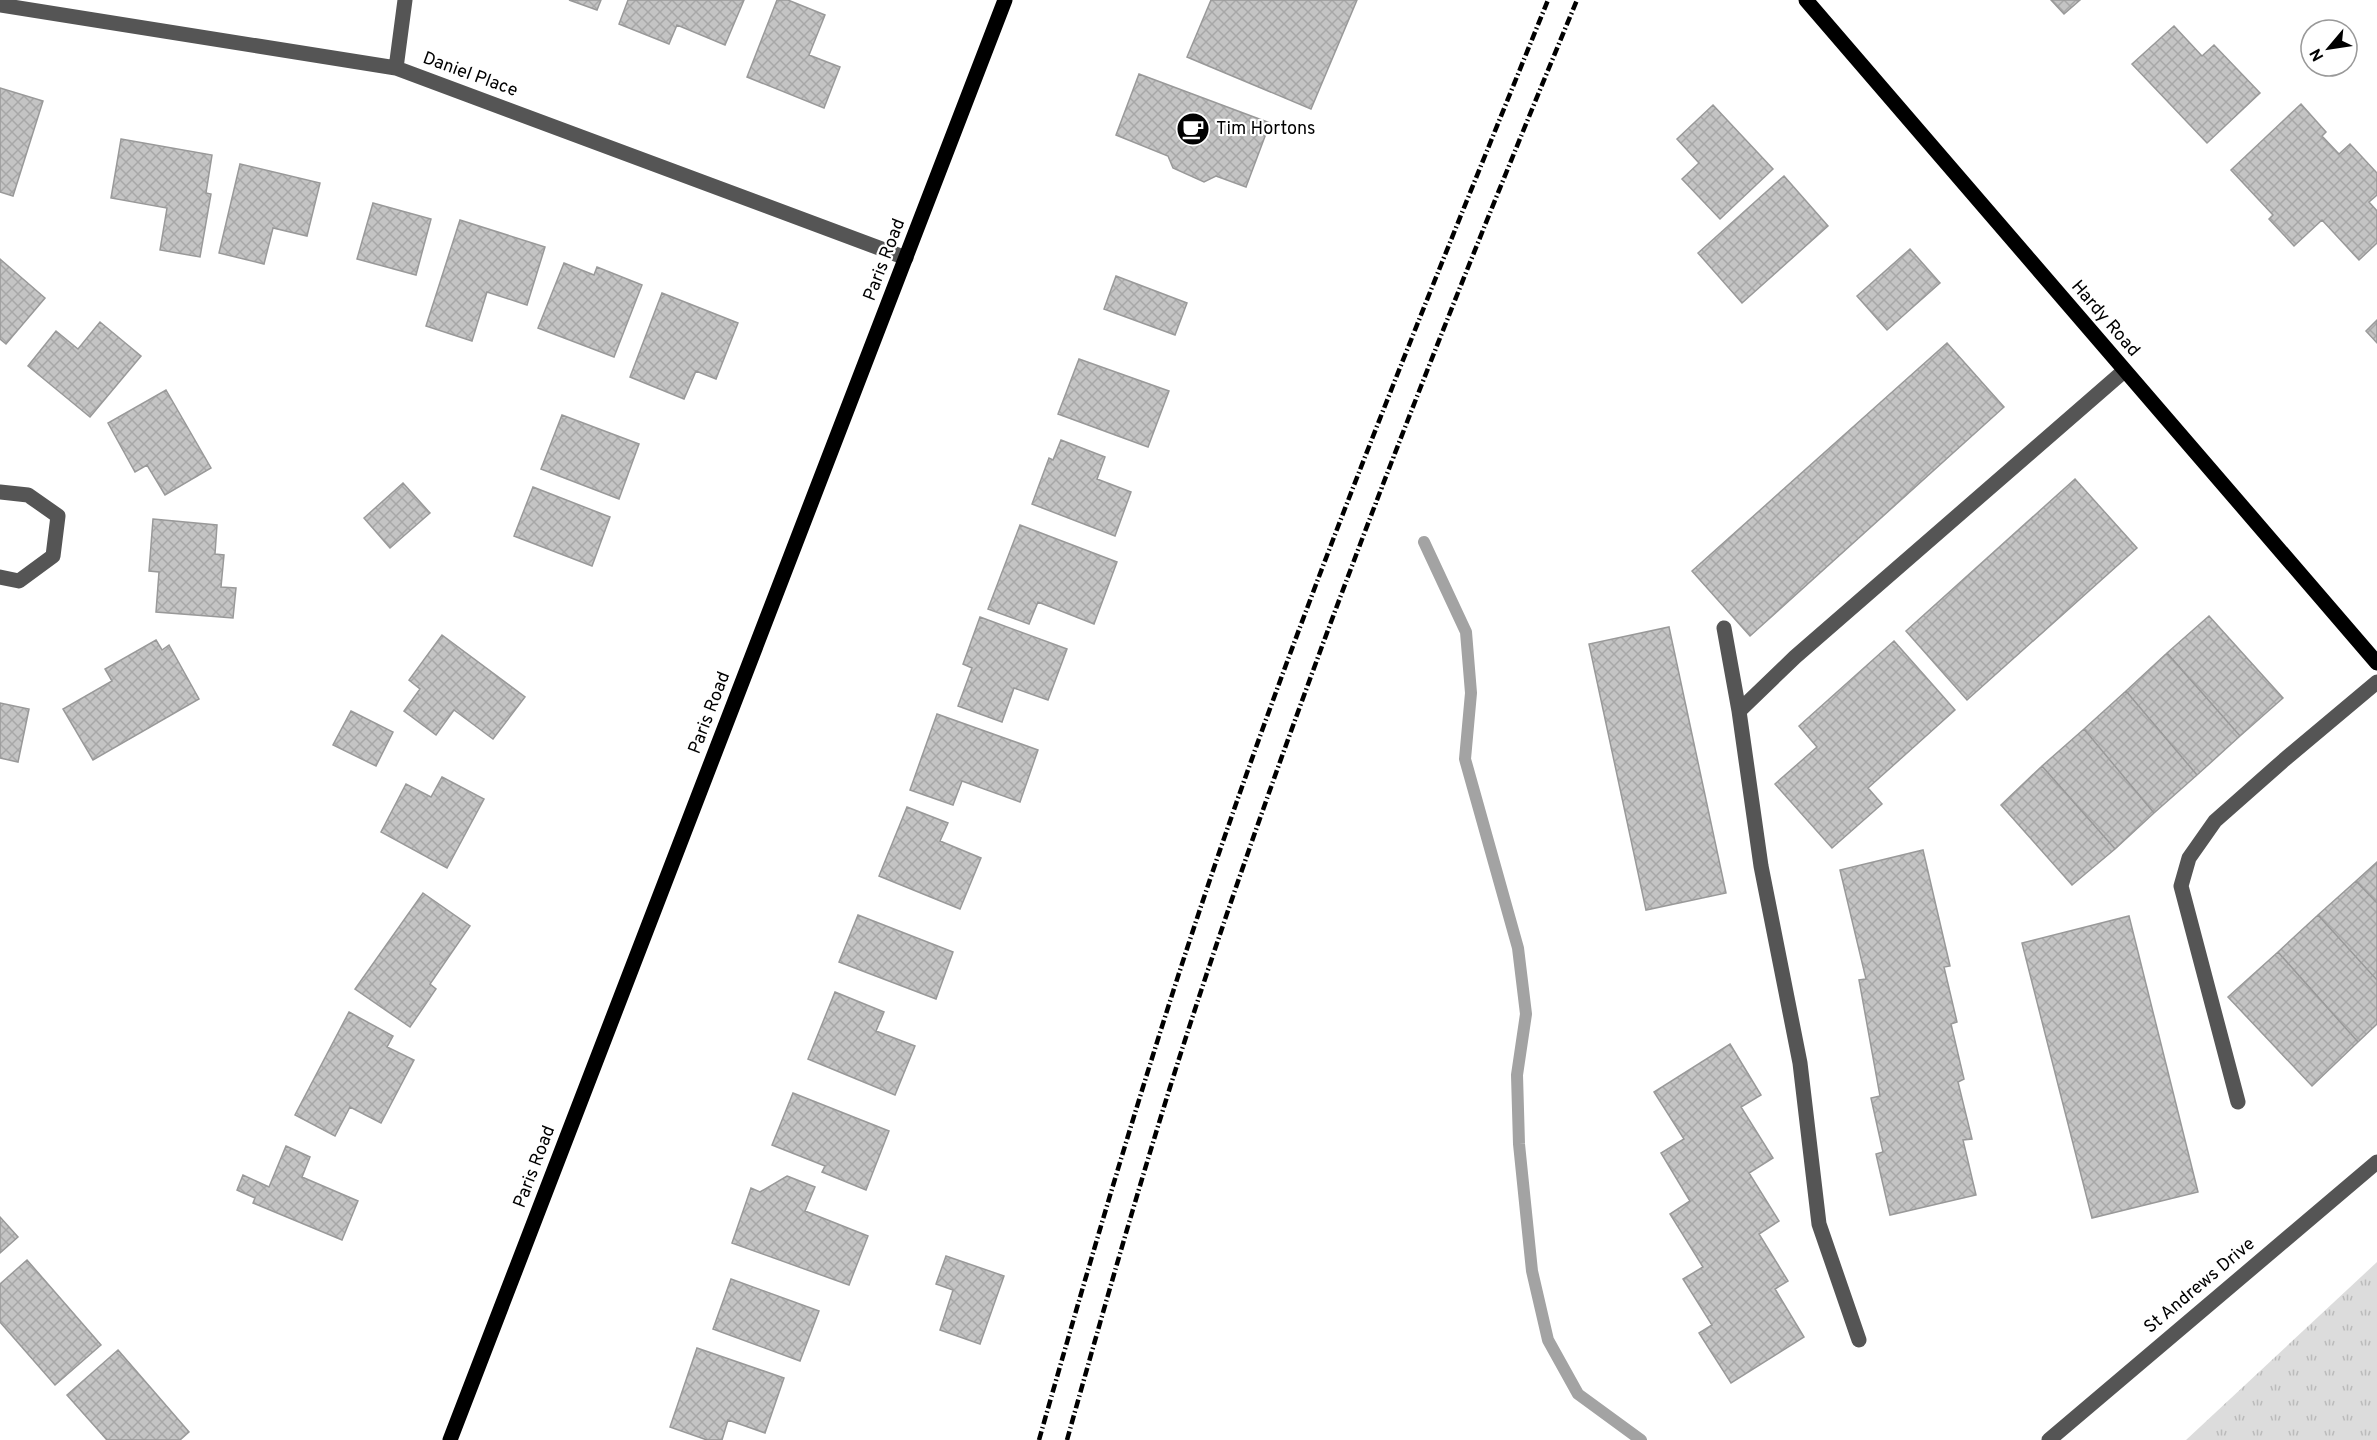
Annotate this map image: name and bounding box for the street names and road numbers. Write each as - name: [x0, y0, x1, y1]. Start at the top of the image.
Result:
- street label: Daniel Place: [419, 47, 521, 103]
- street label: Paris Road: [859, 215, 911, 305]
- street label: Hardy Road: [2066, 276, 2144, 362]
- street label: Paris Road: [684, 668, 736, 758]
- street label: Paris Road: [509, 1122, 561, 1212]
- street label: St Andrews Drive: [2140, 1233, 2260, 1339]

